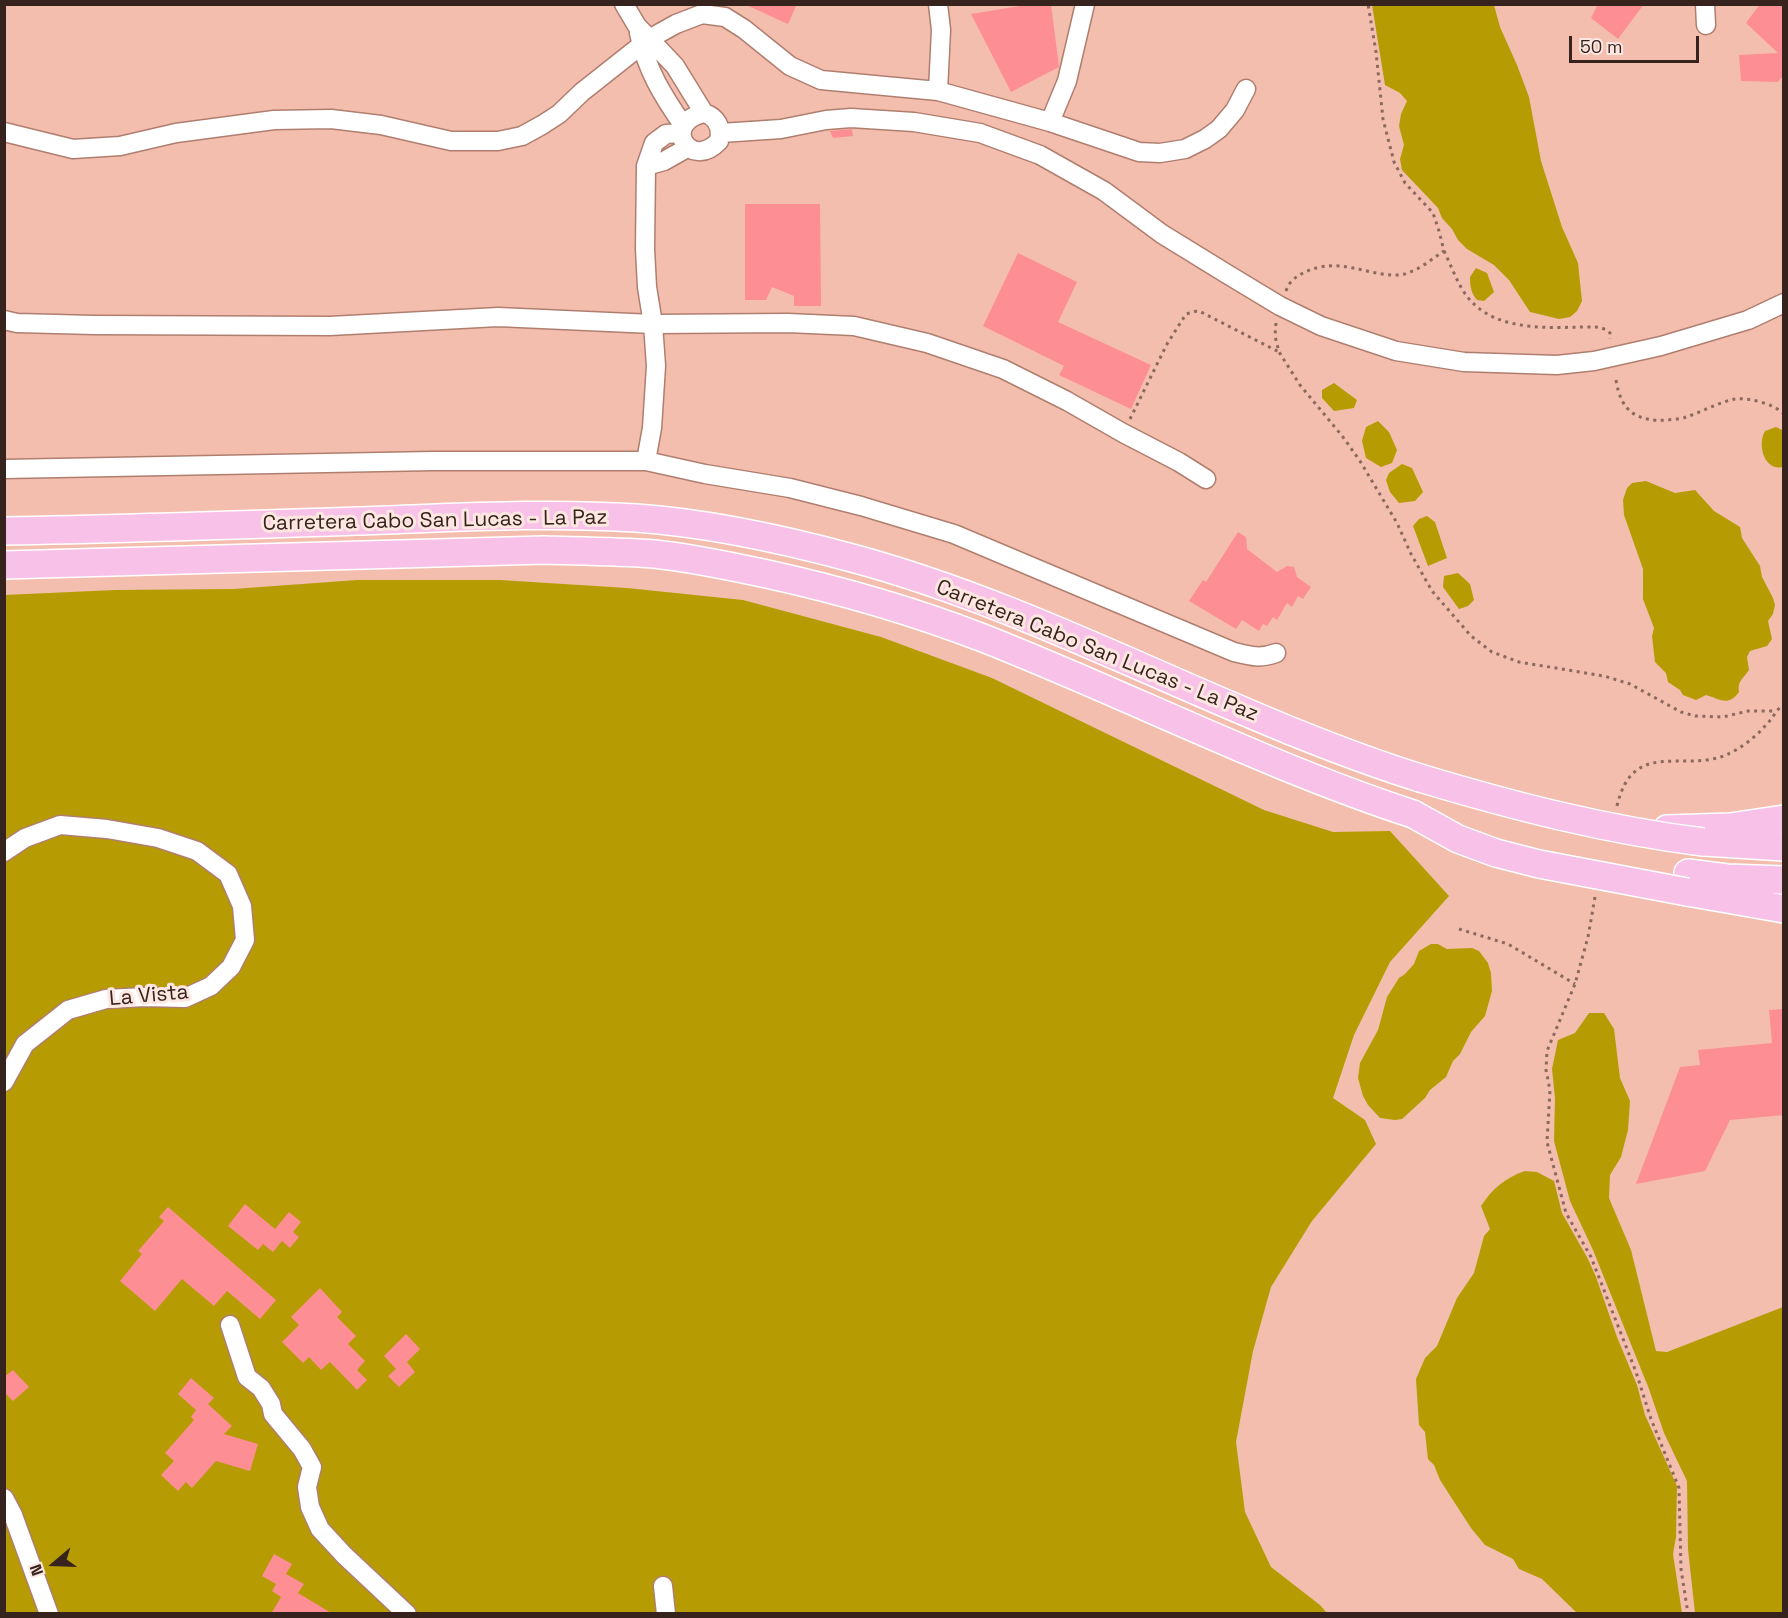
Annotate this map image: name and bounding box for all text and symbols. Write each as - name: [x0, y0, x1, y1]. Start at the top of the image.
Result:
- scale bar: [1572, 24, 1702, 62]
- text: 50 m: [1580, 35, 1622, 58]
- street label: Carretera Cabo San Lucas - La Paz: [262, 505, 608, 537]
- street label: Carretera Cabo San Lucas - La Paz: [932, 575, 1262, 727]
- street label: La Vista: [108, 980, 190, 1012]
- north arrow: [24, 1534, 84, 1594]
- text: N: [25, 1562, 48, 1579]

